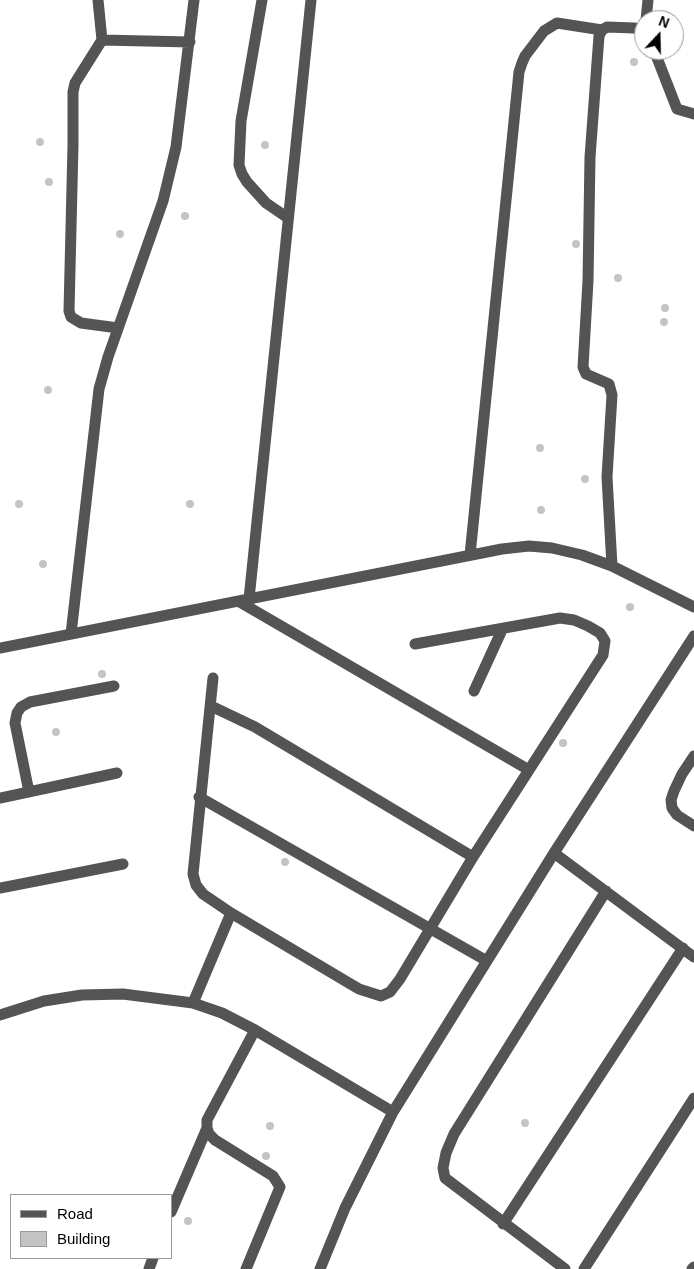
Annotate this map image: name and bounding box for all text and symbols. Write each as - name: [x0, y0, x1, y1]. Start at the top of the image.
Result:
- north arrow: [634, 10, 684, 60]
- text: N: [656, 13, 672, 31]
- legend: [10, 1194, 172, 1259]
- text: Road: [57, 1205, 93, 1222]
- text: Building: [57, 1230, 110, 1247]

